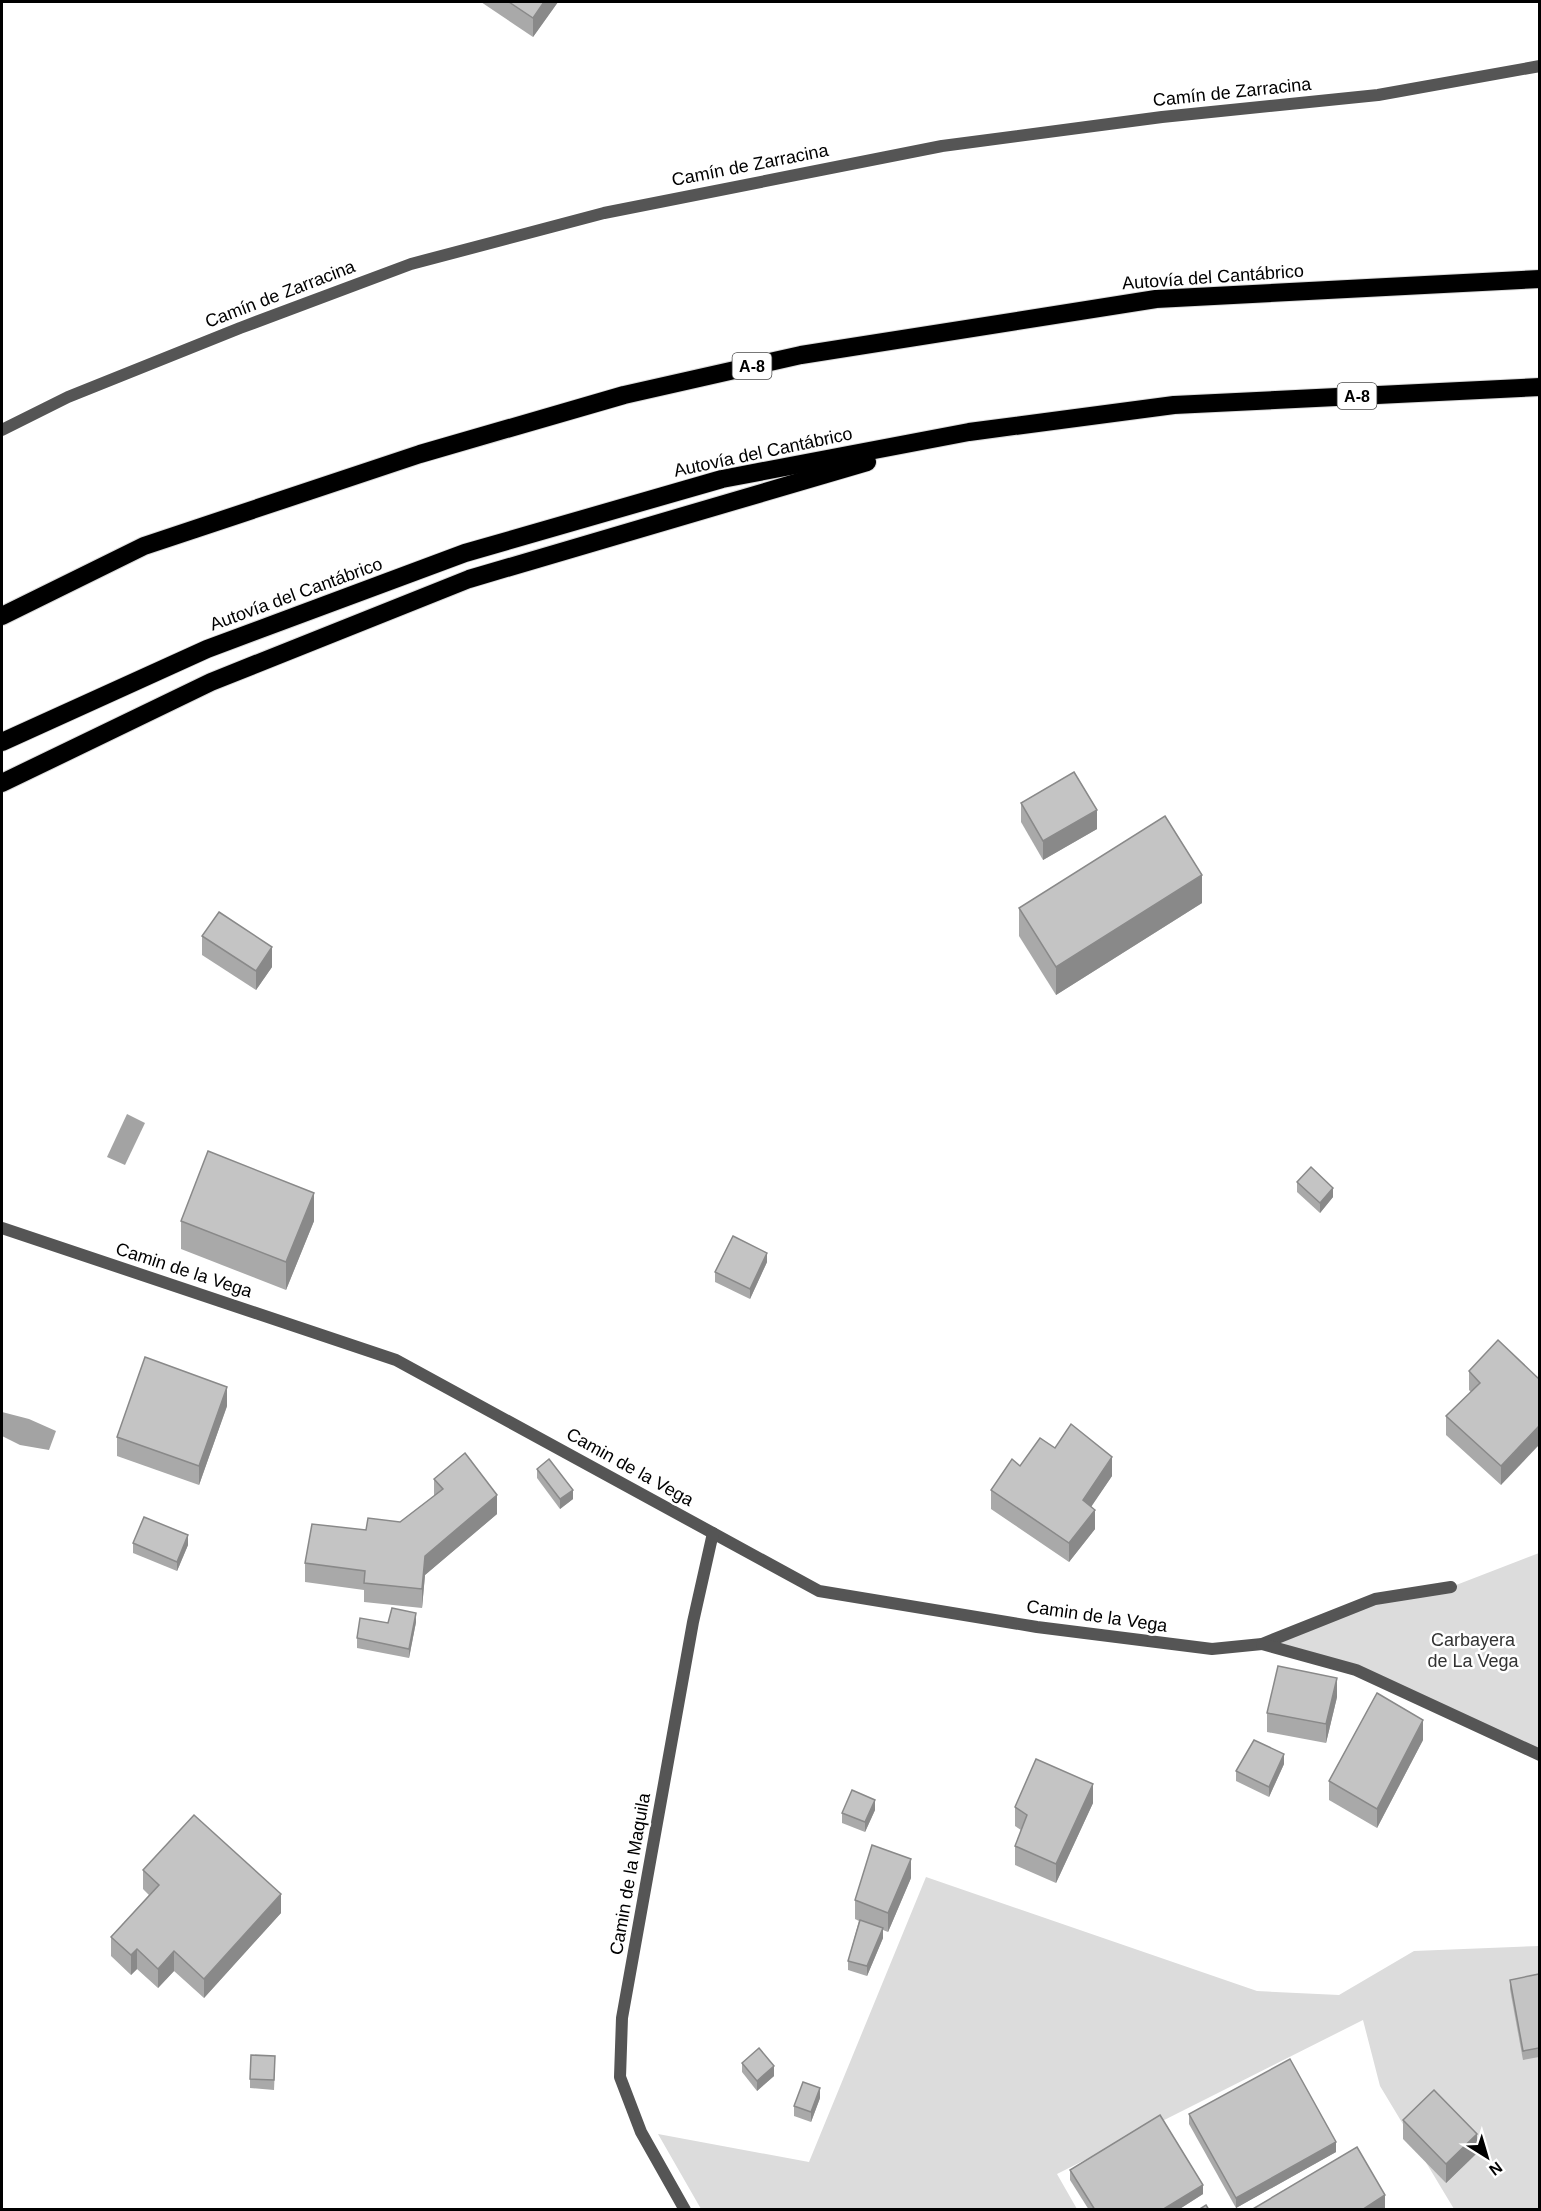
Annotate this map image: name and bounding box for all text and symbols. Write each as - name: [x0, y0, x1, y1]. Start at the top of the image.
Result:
- street label: Camín de Zarracina: [1152, 74, 1313, 110]
- street label: Camín de Zarracina: [670, 140, 831, 190]
- street label: Camín de Zarracina: [202, 256, 359, 332]
- street label: Autovía del Cantábrico: [1121, 261, 1305, 293]
- road number: A-8: [732, 353, 771, 379]
- road number: A-8: [1338, 383, 1376, 409]
- street label: Autovía del Cantábrico: [672, 423, 854, 481]
- street label: Autovía del Cantábrico: [207, 553, 385, 635]
- street label: Camin de la Vega: [113, 1239, 256, 1302]
- street label: Camin de la Vega: [563, 1424, 698, 1511]
- street label: Camin de la Vega: [1025, 1596, 1170, 1636]
- park label: Carbayera de La Vega: [1427, 1630, 1520, 1671]
- street label: Camin de la Maquila: [606, 1790, 654, 1957]
- north arrow: [1457, 2127, 1517, 2187]
- text: N: [1486, 2158, 1505, 2179]

